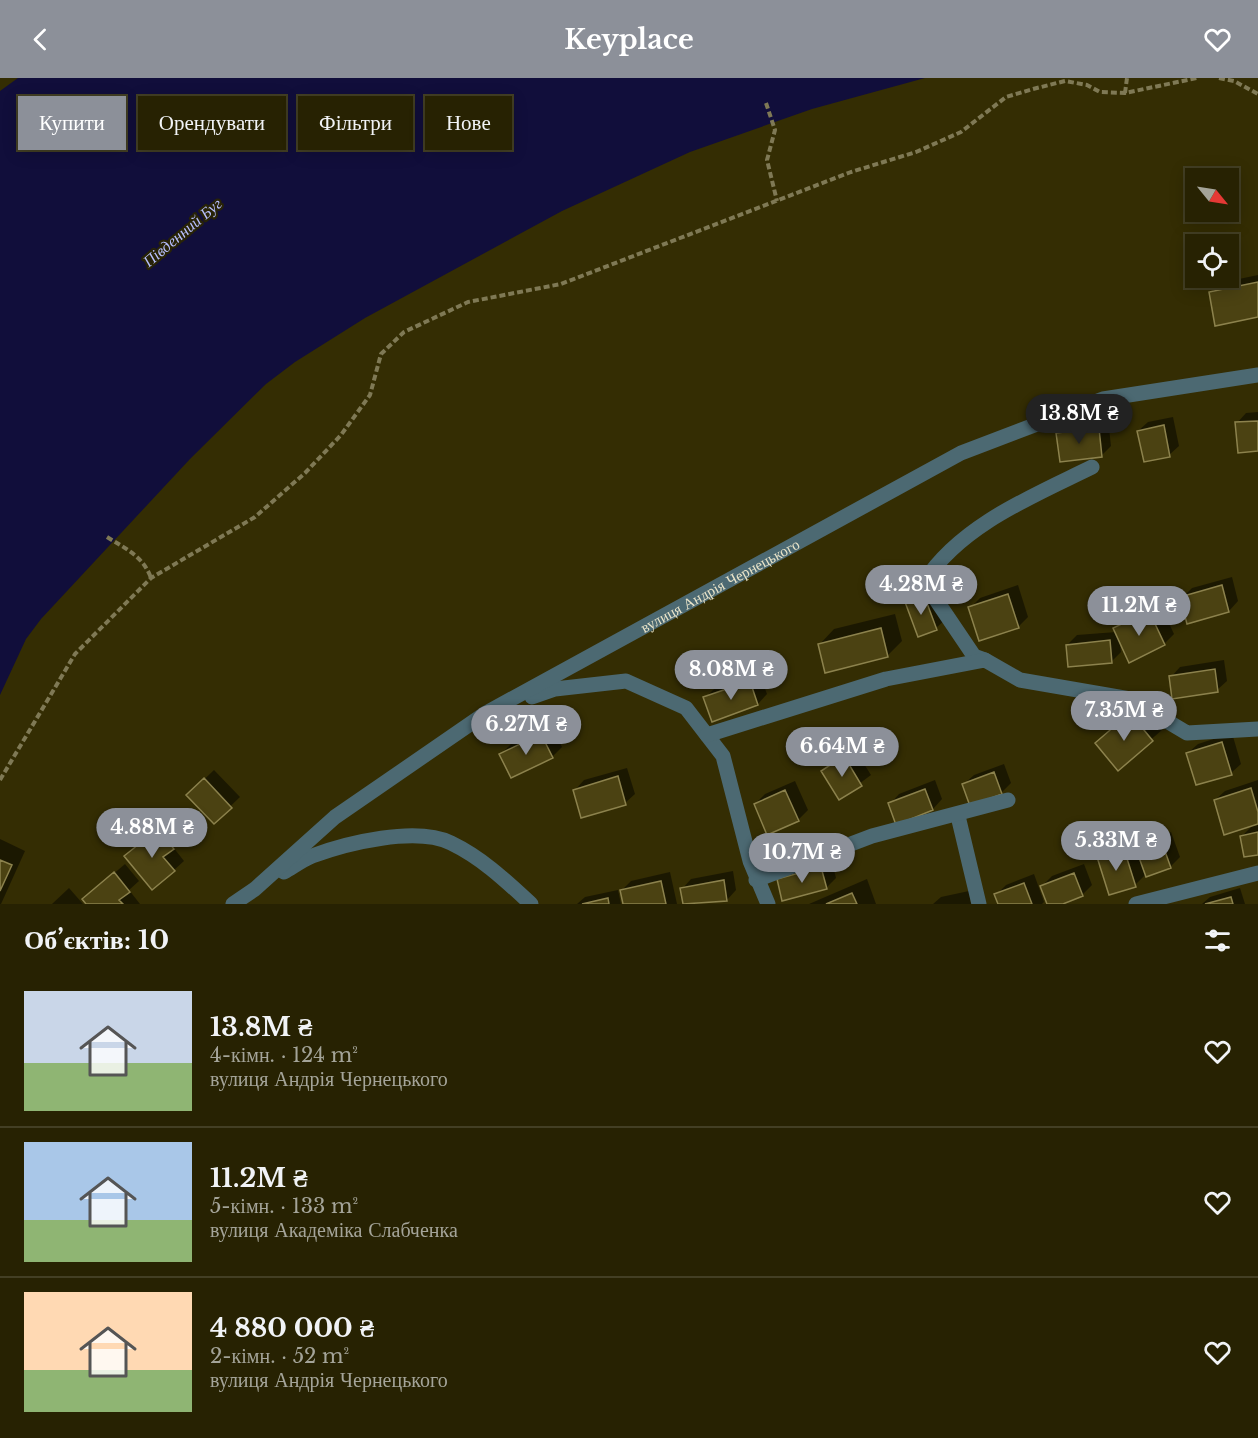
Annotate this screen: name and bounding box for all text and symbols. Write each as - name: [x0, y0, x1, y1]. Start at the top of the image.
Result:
- icon: back: [24, 23, 57, 56]
- text: Keyplace: [564, 23, 694, 56]
- icon: heart: [1201, 23, 1234, 56]
- chip: Купити: [18, 96, 126, 150]
- chip: Орендувати: [138, 96, 286, 150]
- chip: Фільтри: [298, 96, 413, 150]
- chip: Нове: [425, 96, 512, 150]
- north arrow: [1185, 168, 1239, 222]
- map controls: [1185, 168, 1239, 288]
- water label: Південний Буг: [138, 193, 226, 271]
- button: locate: [1185, 234, 1239, 288]
- pin: 13.8M ₴: [1024, 394, 1134, 445]
- text: 13.8M ₴: [1040, 401, 1118, 425]
- street label: вулиця Андрія Чернецького: [637, 534, 802, 636]
- pin: 4.28M ₴: [866, 565, 976, 616]
- text: 4.28M ₴: [879, 572, 963, 596]
- pin: 11.2M ₴: [1084, 586, 1194, 637]
- text: 11.2M ₴: [1101, 593, 1177, 617]
- pin: 8.08M ₴: [676, 650, 786, 701]
- text: 8.08M ₴: [689, 657, 773, 681]
- pin: 7.35M ₴: [1069, 691, 1179, 742]
- text: 7.35M ₴: [1085, 698, 1163, 722]
- pin: 6.27M ₴: [471, 705, 581, 756]
- text: 6.27M ₴: [485, 712, 567, 736]
- pin: 6.64M ₴: [787, 727, 897, 778]
- text: 6.64M ₴: [800, 734, 884, 758]
- pin: 4.88M ₴: [97, 808, 207, 859]
- text: 4.88M ₴: [110, 815, 194, 839]
- pin: 5.33M ₴: [1061, 821, 1171, 872]
- text: 5.33M ₴: [1075, 828, 1157, 852]
- pin: 10.7M ₴: [747, 833, 857, 884]
- text: 10.7M ₴: [763, 840, 841, 864]
- text: Об’єктів: 10: [24, 924, 169, 956]
- icon: filters: [1201, 924, 1234, 957]
- text: 13.8M ₴: [210, 1011, 312, 1043]
- icon: home: [72, 1015, 144, 1087]
- icon: heart: [1201, 1035, 1234, 1068]
- text: 4-кімн. · 124 m²: [210, 1043, 358, 1067]
- text: вулиця Андрія Чернецького: [210, 1067, 448, 1091]
- text: 11.2M ₴: [210, 1162, 308, 1194]
- icon: home: [72, 1166, 144, 1238]
- icon: heart: [1201, 1186, 1234, 1219]
- text: 5-кімн. · 133 m²: [210, 1194, 358, 1218]
- text: вулиця Академіка Слабченка: [210, 1218, 458, 1242]
- text: 4 880 000 ₴: [210, 1312, 374, 1344]
- icon: home: [72, 1316, 144, 1388]
- icon: heart: [1201, 1336, 1234, 1369]
- text: 2-кімн. · 52 m²: [210, 1344, 349, 1368]
- text: вулиця Андрія Чернецького: [210, 1368, 448, 1392]

